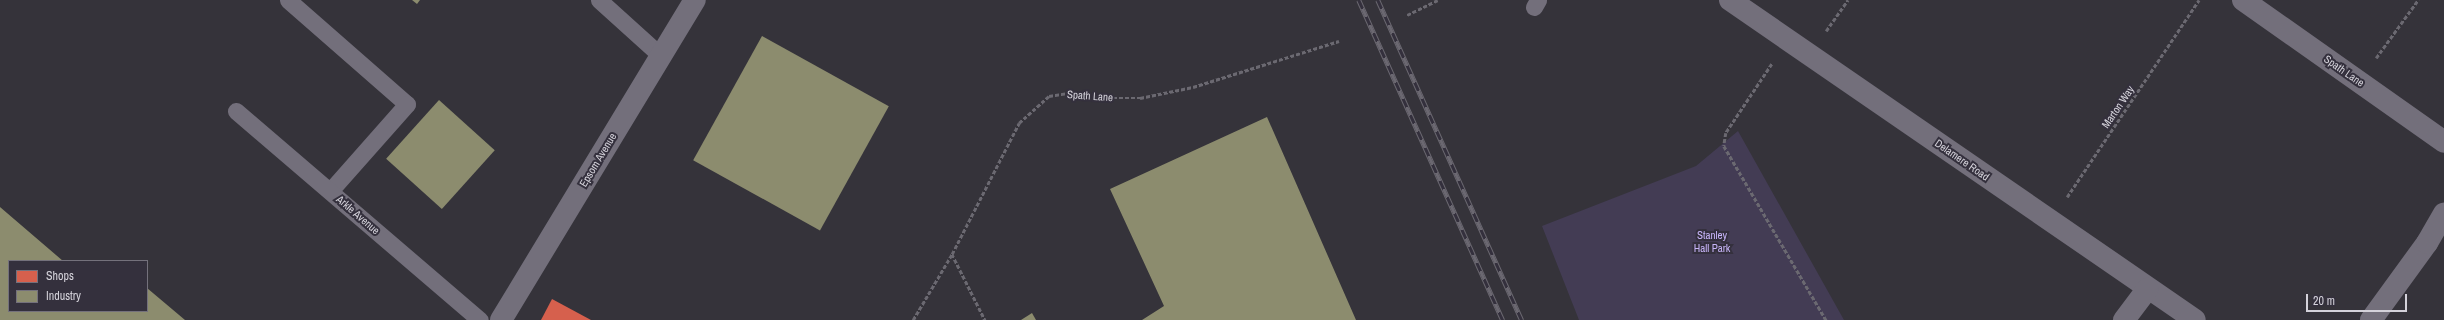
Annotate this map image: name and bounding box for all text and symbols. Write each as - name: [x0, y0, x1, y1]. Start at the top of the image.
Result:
- street label: Spath Lane: [2321, 52, 2367, 90]
- street label: Marton Way: [2099, 83, 2137, 131]
- street label: Spath Lane: [1067, 88, 1113, 104]
- street label: Epsom Avenue: [577, 130, 619, 190]
- street label: Delamere Road: [1932, 136, 1992, 184]
- street label: Arkle Avenue: [333, 192, 383, 238]
- park label: Stanley Hall Park: [1694, 229, 1730, 255]
- legend: [8, 260, 148, 312]
- text: Shops: [46, 268, 74, 284]
- scale bar: [2308, 286, 2409, 312]
- text: Industry: [46, 288, 81, 304]
- text: 20 m: [2313, 293, 2335, 309]

